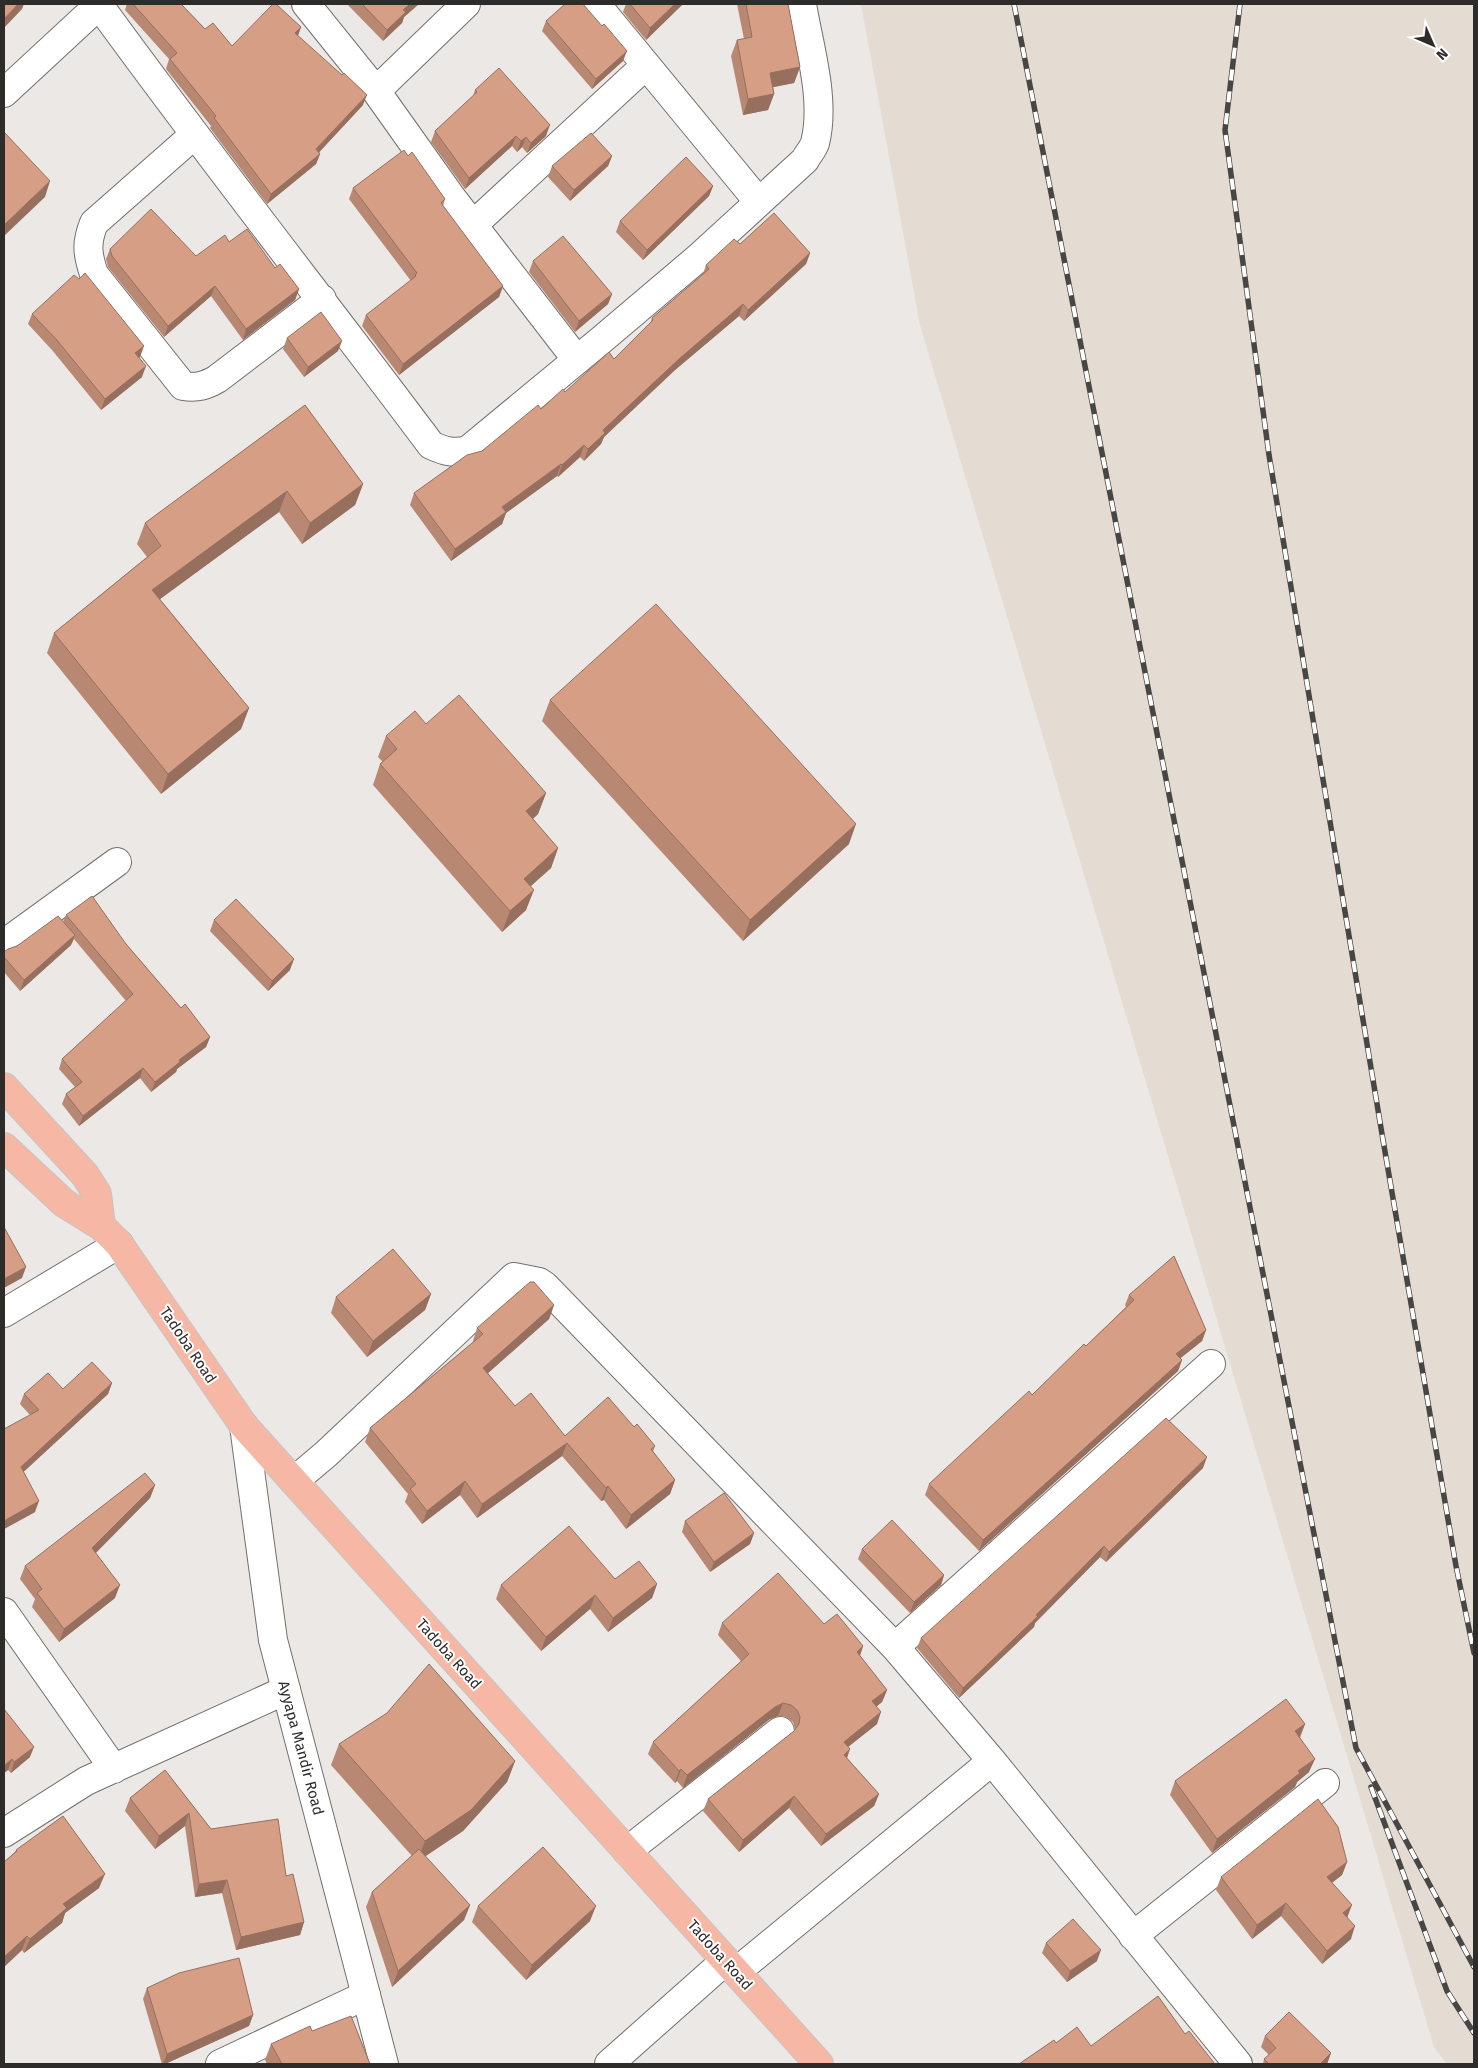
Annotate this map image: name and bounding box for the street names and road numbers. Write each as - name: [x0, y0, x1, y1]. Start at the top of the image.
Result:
- street label: Tadoba Road: [156, 1303, 220, 1387]
- street label: Tadoba Road: [413, 1615, 485, 1693]
- street label: Ayyapa Mandir Road: [274, 1679, 328, 1817]
- street label: Tadoba Road: [684, 1916, 756, 1994]

